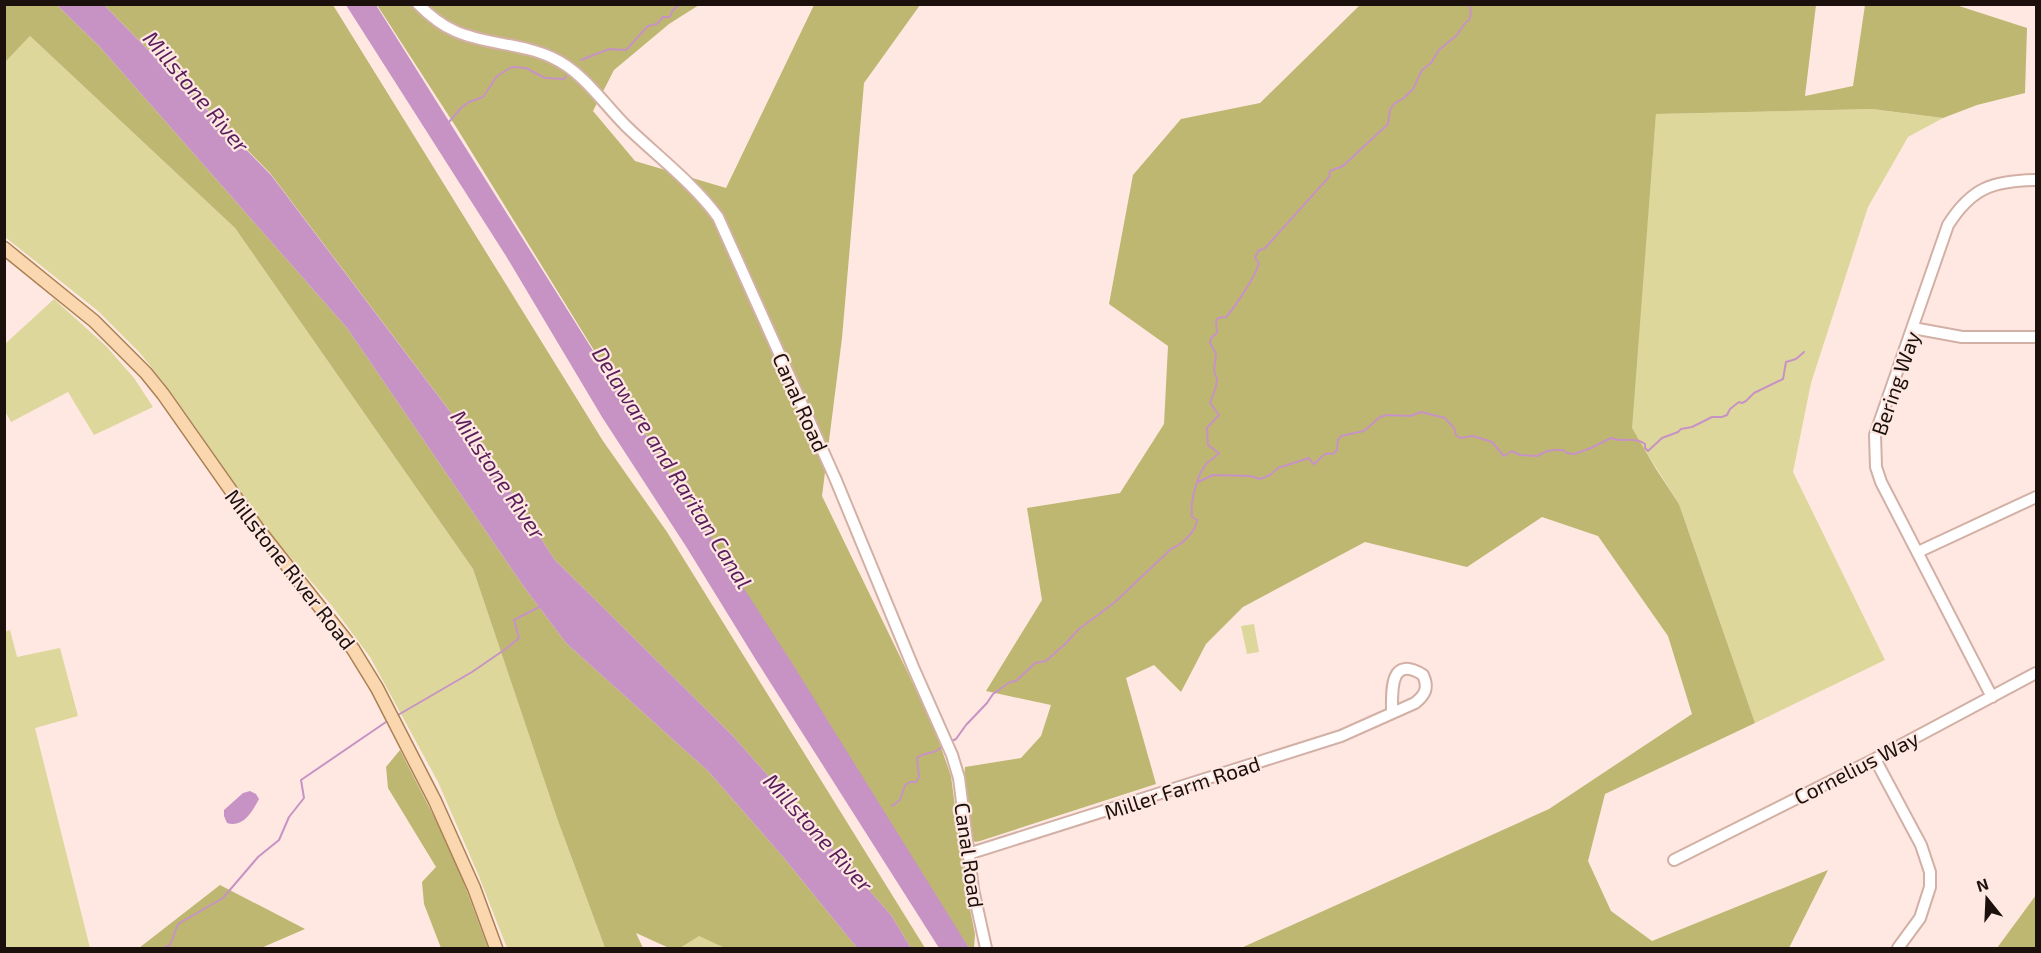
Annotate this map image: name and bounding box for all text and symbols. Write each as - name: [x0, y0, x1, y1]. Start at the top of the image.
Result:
- water label: Millstone River: [139, 25, 256, 158]
- street label: Bering Way: [1866, 328, 1924, 438]
- water label: Delaware and Raritan Canal: [588, 341, 758, 593]
- street label: Canal Road: [768, 348, 834, 456]
- water label: Millstone River: [446, 405, 552, 545]
- street label: Millstone River Road: [221, 484, 361, 654]
- street label: Cornelius Way: [1789, 725, 1923, 809]
- street label: Miller Farm Road: [1101, 750, 1263, 824]
- water label: Millstone River: [759, 768, 880, 897]
- street label: Canal Road: [950, 801, 990, 909]
- north arrow: [1957, 869, 2017, 929]
- text: N: [1974, 873, 1991, 895]

